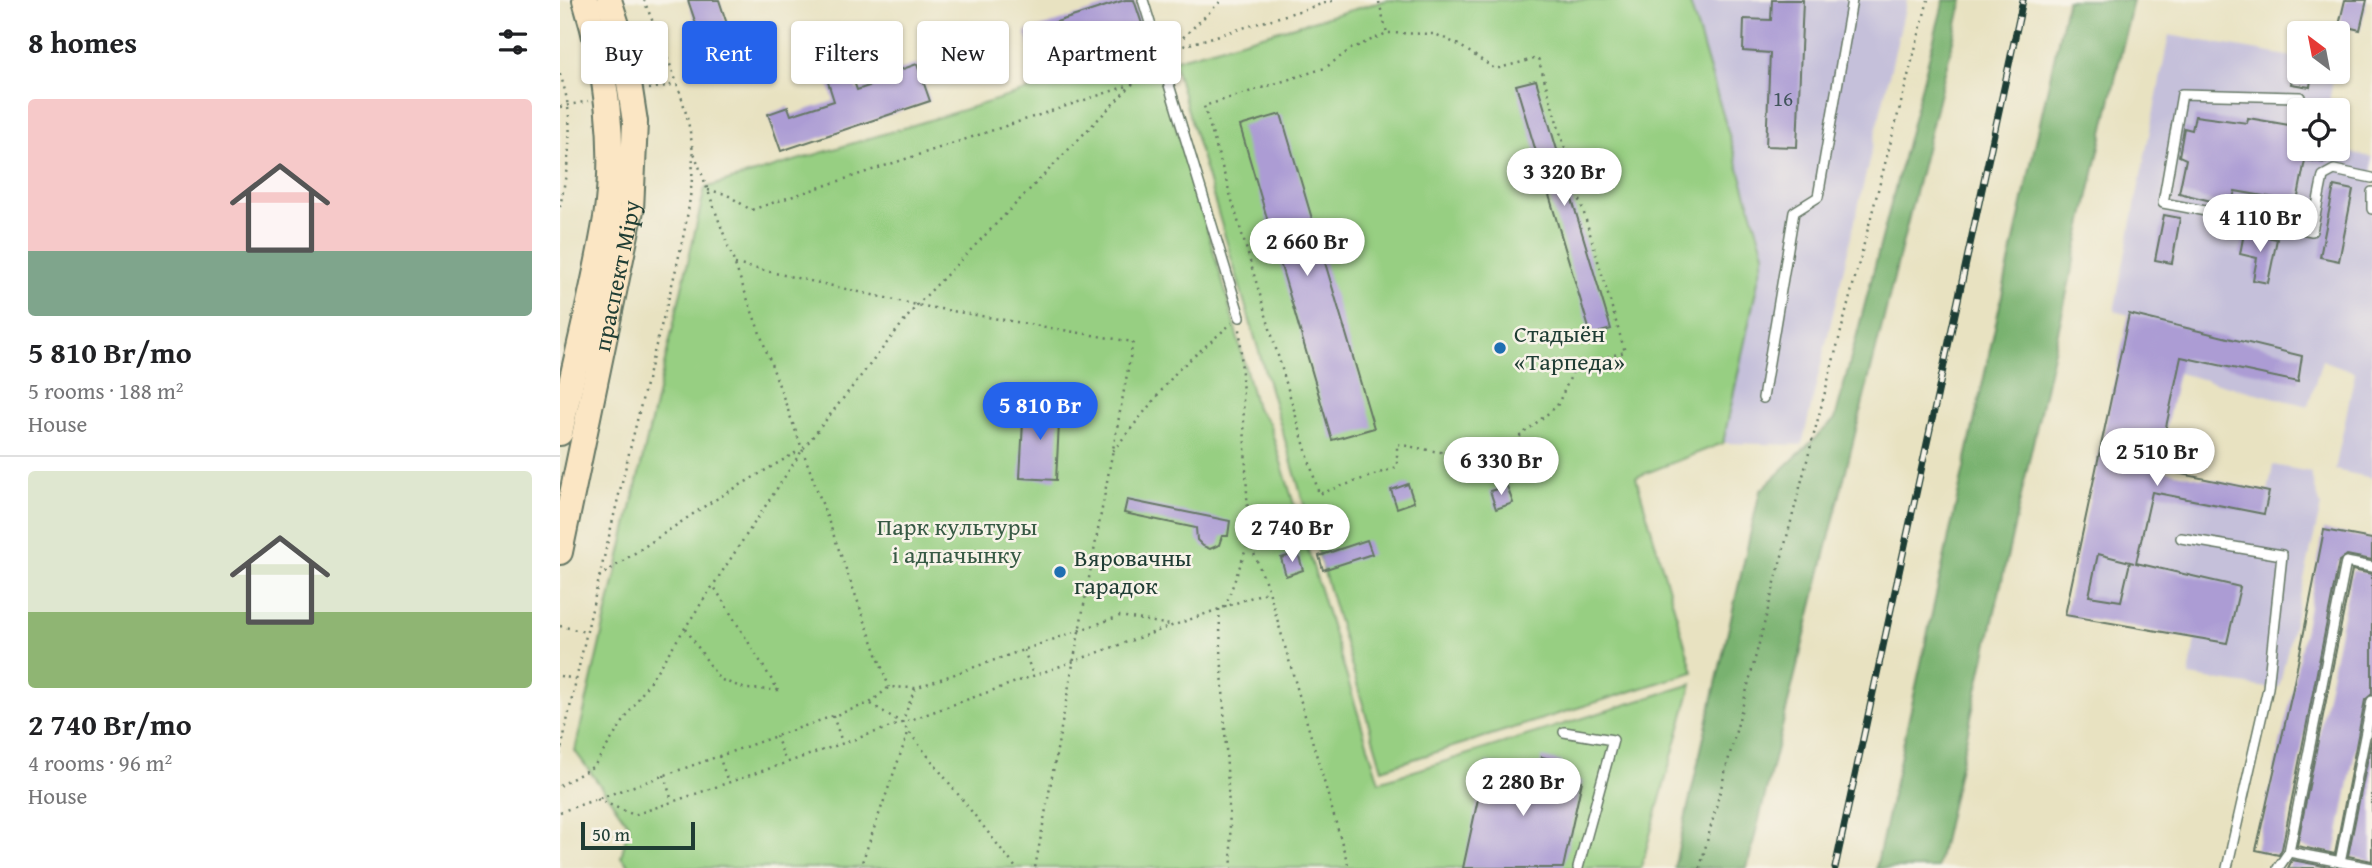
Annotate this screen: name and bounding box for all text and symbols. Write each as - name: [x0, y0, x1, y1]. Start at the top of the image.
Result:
- text: 8 homes: [28, 20, 137, 64]
- chip: Buy: [581, 21, 668, 84]
- chip: Rent: [682, 21, 777, 84]
- chip: Filters: [791, 21, 903, 84]
- chip: New: [917, 21, 1009, 84]
- chip: Apartment: [1023, 21, 1181, 84]
- north arrow: [2287, 21, 2350, 84]
- map controls: [2287, 21, 2350, 161]
- icon: filters: [494, 23, 532, 61]
- house number: 16: [1773, 83, 1793, 114]
- button: locate: [2287, 98, 2350, 161]
- icon: home: [217, 145, 343, 271]
- pin: 3 320 Br: [1492, 148, 1636, 208]
- text: 3 320 Br: [1523, 154, 1605, 187]
- pin: 4 110 Br: [2188, 194, 2332, 254]
- street label: праспект Міру: [584, 200, 648, 355]
- text: 4 110 Br: [2219, 200, 2301, 233]
- pin: 2 660 Br: [1235, 218, 1379, 278]
- text: 2 660 Br: [1266, 224, 1348, 257]
- place label: Стадыён «Тарпеда»: [1514, 316, 1625, 379]
- text: 5 810 Br/mo: [28, 330, 192, 374]
- marker: Стадыён «Тарпеда»: [1492, 340, 1508, 356]
- text: 5 rooms · 188 m²: [28, 374, 183, 407]
- pin: 5 810 Br: [968, 382, 1112, 442]
- text: 5 810 Br: [999, 388, 1081, 421]
- text: House: [28, 407, 87, 440]
- pin: 2 510 Br: [2085, 428, 2229, 488]
- text: 2 510 Br: [2116, 434, 2198, 467]
- pin: 6 330 Br: [1429, 438, 1573, 497]
- text: 6 330 Br: [1460, 443, 1542, 476]
- pin: 2 740 Br: [1220, 504, 1364, 564]
- park label: Парк культуры і адпачынку: [877, 509, 1037, 572]
- text: 2 740 Br: [1251, 510, 1333, 543]
- icon: home: [217, 517, 343, 643]
- place label: Вяровачны гарадок: [1074, 540, 1192, 603]
- marker: Вяровачны гарадок: [1052, 564, 1068, 580]
- text: 2 740 Br/mo: [28, 702, 192, 746]
- text: 4 rooms · 96 m²: [28, 746, 172, 779]
- pin: 2 280 Br: [1451, 758, 1595, 818]
- text: 2 280 Br: [1482, 764, 1564, 797]
- text: House: [28, 779, 87, 812]
- scale bar: [581, 819, 695, 851]
- text: 50 m: [592, 820, 630, 848]

